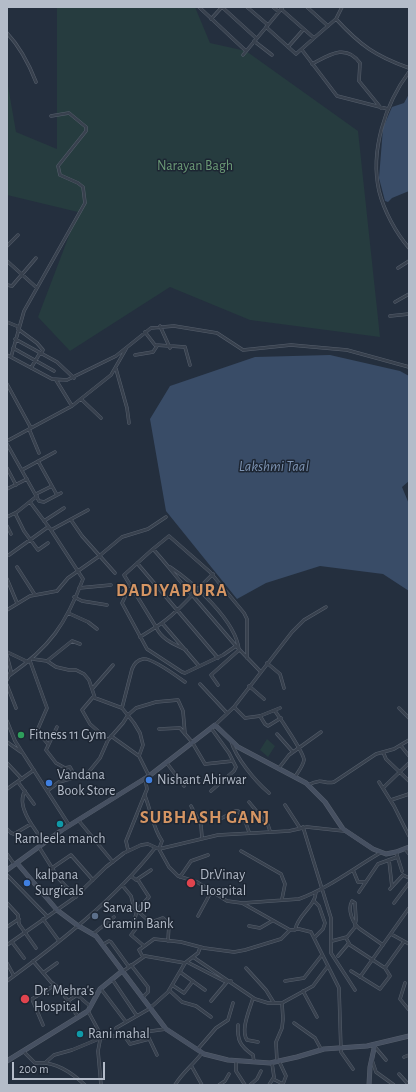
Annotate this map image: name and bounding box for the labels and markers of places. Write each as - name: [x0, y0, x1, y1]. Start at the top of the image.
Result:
- place label: Fitness 11 Gym: [29, 727, 107, 743]
- marker: Fitness 11 Gym: [16, 730, 26, 740]
- place label: Vandana Book Store: [57, 767, 115, 800]
- place label: Nishant Ahirwar: [157, 772, 246, 788]
- marker: Nishant Ahirwar: [144, 775, 154, 785]
- marker: Vandana Book Store: [44, 778, 54, 788]
- marker: Ramleela manch: [55, 819, 65, 829]
- place label: Ramleela manch: [14, 831, 106, 847]
- place label: kalpana Surgicals: [35, 867, 84, 900]
- place label: Dr.Vinay Hospital: [200, 867, 246, 900]
- marker: Dr.Vinay Hospital: [185, 877, 197, 889]
- marker: kalpana Surgicals: [22, 878, 32, 888]
- place label: Sarva UP Gramin Bank: [103, 900, 173, 932]
- marker: Sarva UP Gramin Bank: [90, 911, 100, 921]
- place label: Dr. Mehra's Hospital: [34, 983, 94, 1016]
- marker: Dr. Mehra's Hospital: [19, 993, 31, 1005]
- place label: Rani mahal: [88, 1026, 150, 1042]
- marker: Rani mahal: [75, 1029, 85, 1039]

